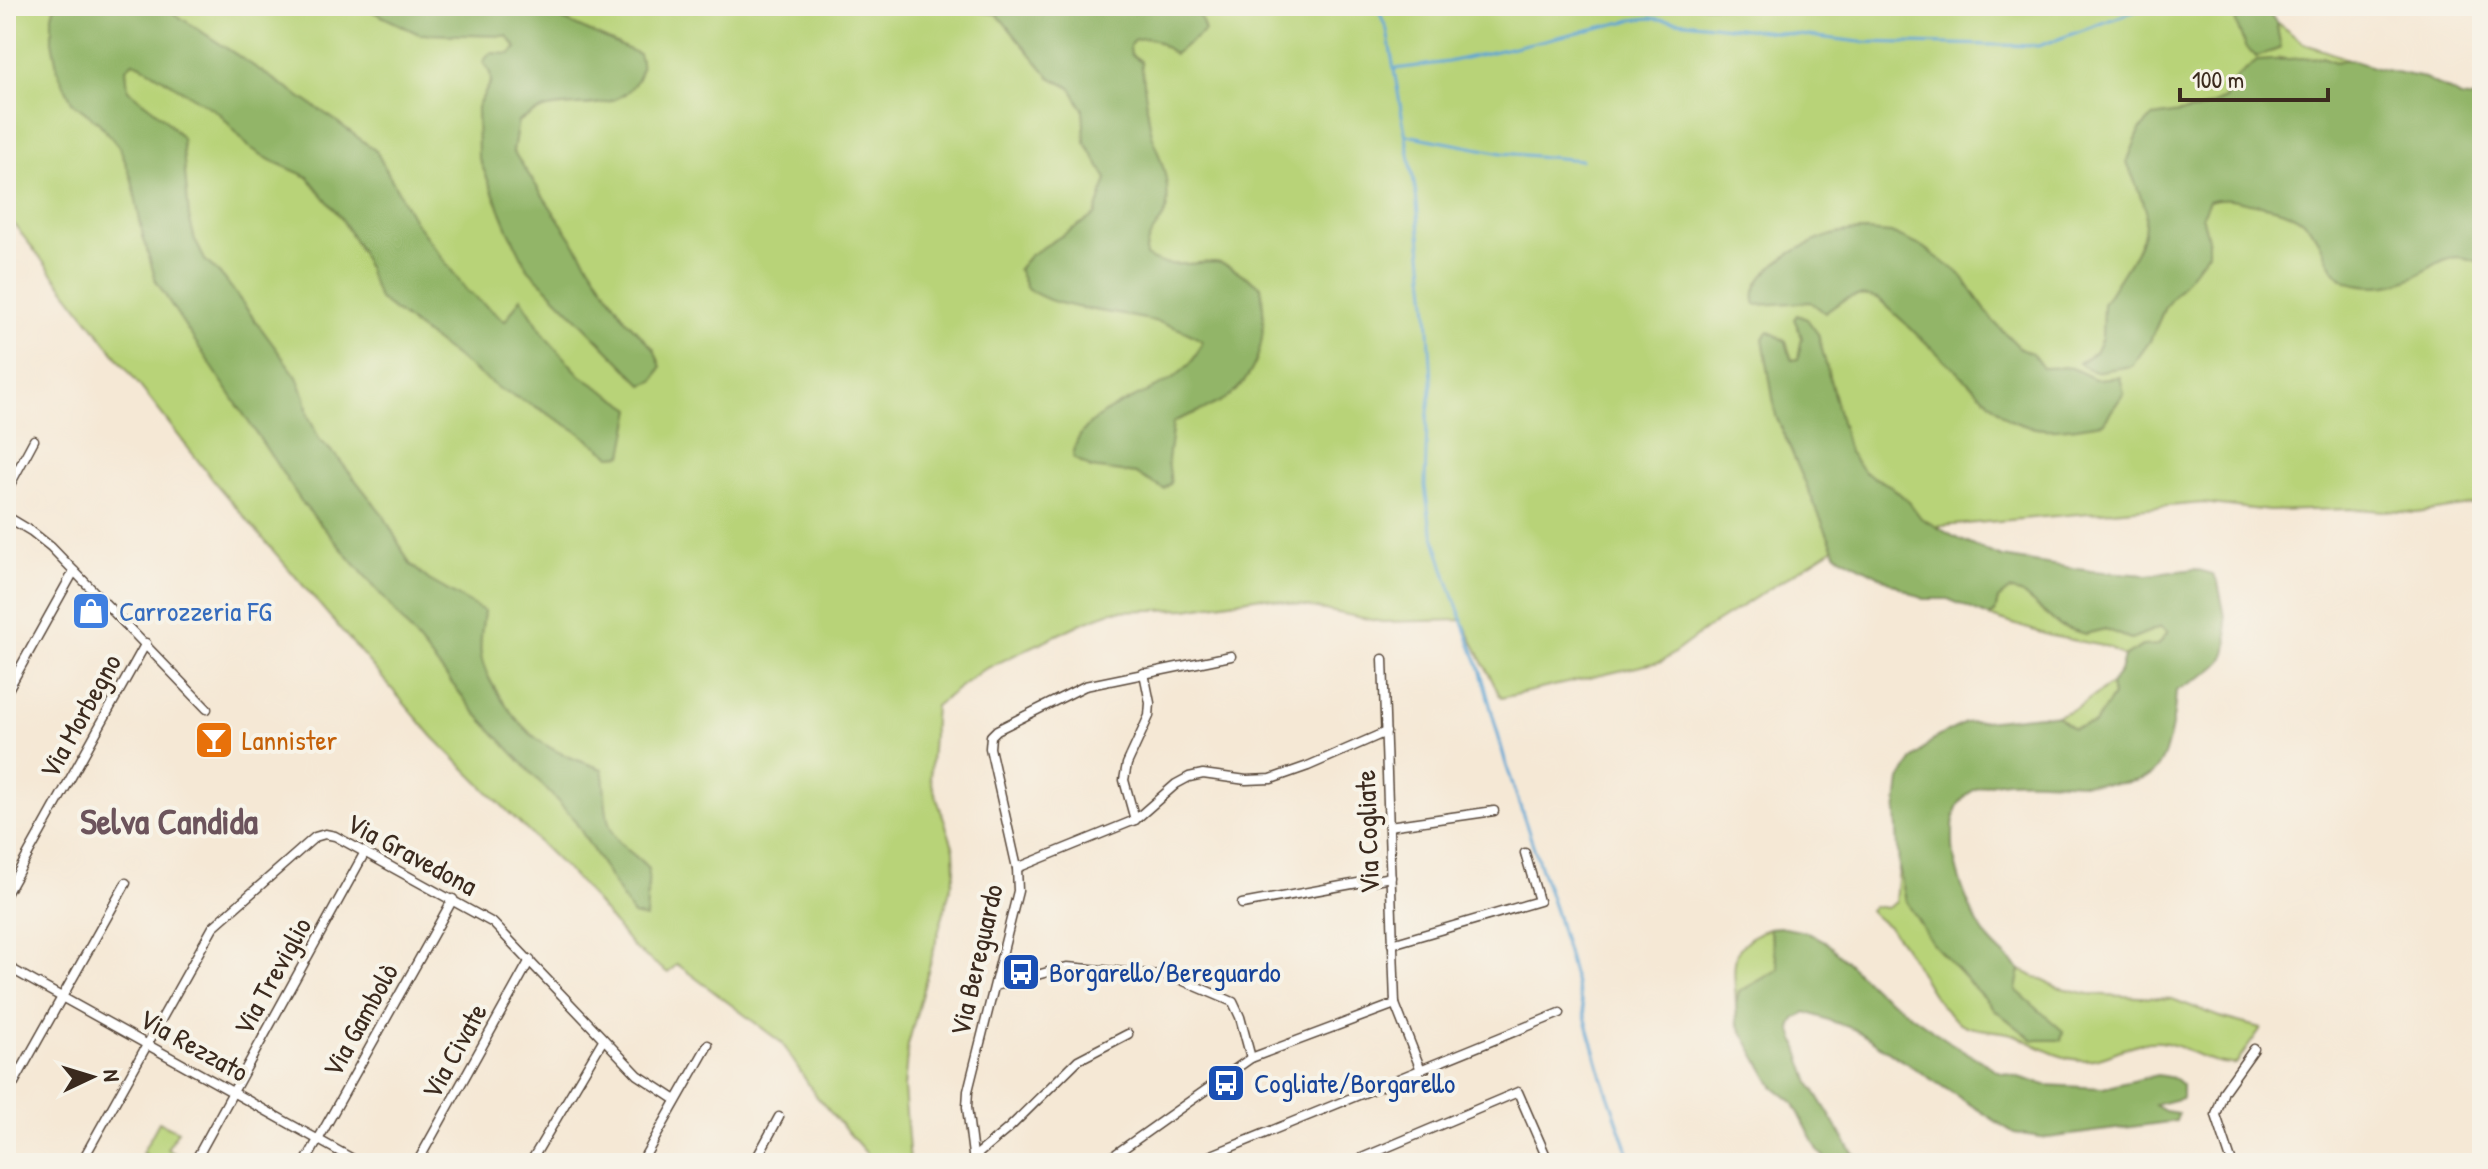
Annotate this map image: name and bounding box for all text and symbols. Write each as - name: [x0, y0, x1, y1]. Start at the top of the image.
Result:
- scale bar: [2180, 52, 2328, 102]
- text: 100 m: [2192, 63, 2244, 95]
- shop icon: Carrozzeria FG: [70, 590, 112, 632]
- place label: Carrozzeria FG: [119, 592, 272, 630]
- street label: Via Morbegno: [30, 647, 130, 785]
- bar icon: Lannister: [193, 719, 235, 761]
- place label: Lannister: [242, 721, 338, 759]
- street label: Via Cogliate: [1346, 769, 1388, 895]
- district label: Selva Candida: [80, 796, 258, 845]
- street label: Via Gravedona: [340, 804, 484, 904]
- street label: Via Bereguardo: [940, 881, 1012, 1039]
- street label: Via Treviglio: [224, 910, 320, 1042]
- bus stop icon: Borgarello/Bereguardo: [1000, 951, 1042, 993]
- place label: Borgarello/Bereguardo: [1049, 953, 1281, 991]
- street label: Via Gambolò: [313, 956, 407, 1084]
- street label: Via Civate: [412, 996, 496, 1106]
- street label: Via Rezzato: [133, 1000, 255, 1090]
- north arrow: [52, 1037, 132, 1117]
- bus stop icon: Cogliate/Borgarello: [1205, 1062, 1247, 1104]
- place label: Cogliate/Borgarello: [1254, 1064, 1455, 1102]
- text: N: [97, 1069, 127, 1083]

